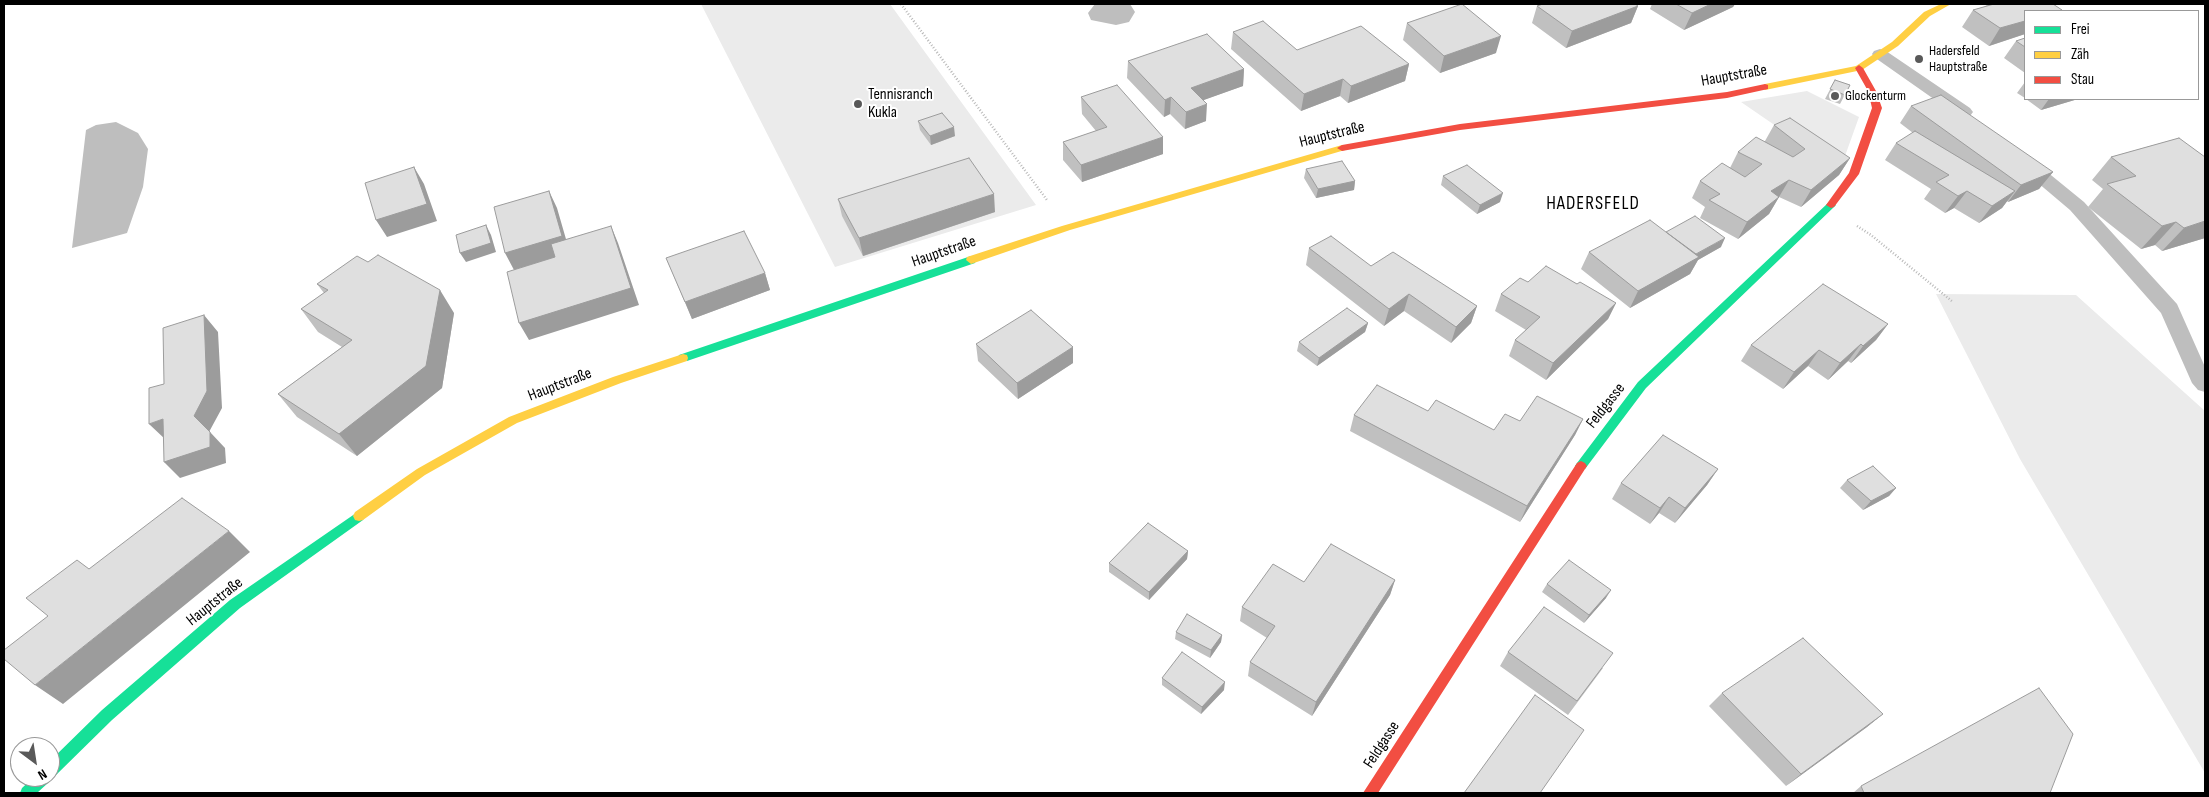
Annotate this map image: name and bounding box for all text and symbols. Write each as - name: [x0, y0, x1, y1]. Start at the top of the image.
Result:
- legend: [2024, 10, 2199, 100]
- text: Frei: [2071, 20, 2090, 39]
- place label: Hadersfeld Hauptstraße: [1929, 43, 1987, 75]
- text: Zäh: [2071, 45, 2089, 64]
- marker: Hadersfeld Hauptstraße: [1913, 53, 1925, 65]
- street label: Hauptstraße: [1700, 61, 1768, 91]
- text: Stau: [2071, 70, 2094, 89]
- place label: Tennisranch Kukla: [868, 85, 933, 123]
- place label: Glockenturm: [1845, 88, 1906, 104]
- marker: Glockenturm: [1829, 90, 1841, 102]
- marker: Tennisranch Kukla: [852, 98, 864, 110]
- street label: Hauptstraße: [1297, 118, 1367, 152]
- district label: HADERSFELD: [1545, 193, 1641, 215]
- street label: Hauptstraße: [909, 232, 979, 272]
- street label: Hauptstraße: [525, 364, 595, 406]
- street label: Feldgasse: [1582, 380, 1630, 432]
- street label: Hauptstraße: [183, 574, 247, 630]
- street label: Feldgasse: [1360, 718, 1404, 772]
- north arrow: [10, 737, 60, 787]
- text: N: [35, 765, 50, 784]

